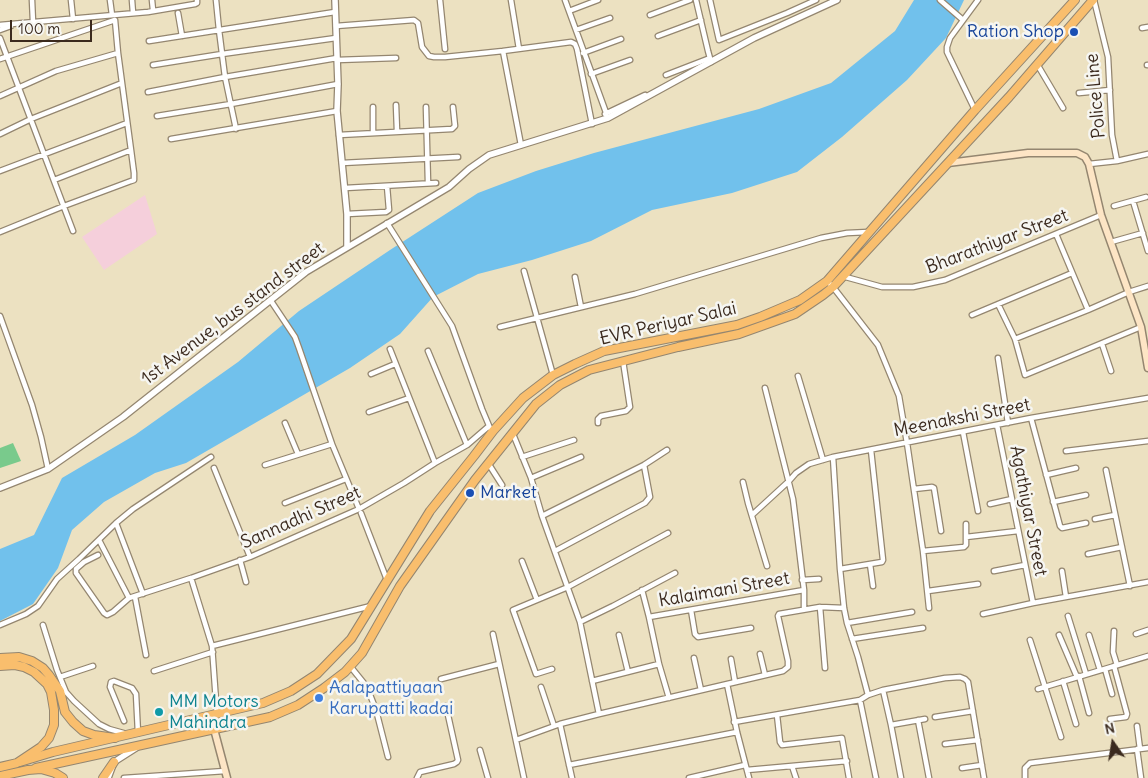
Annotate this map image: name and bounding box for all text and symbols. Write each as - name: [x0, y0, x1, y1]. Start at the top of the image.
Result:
- scale bar: [12, 10, 95, 42]
- text: 100 m: [18, 19, 60, 38]
- place label: Ration Shop: [967, 21, 1064, 43]
- marker: Ration Shop: [1068, 26, 1080, 38]
- street label: Police Line: [1082, 53, 1110, 139]
- street label: Bharathiyar Street: [923, 205, 1071, 279]
- street label: 1st Avenue, bus stand street: [137, 238, 329, 390]
- street label: EVR Periyar Salai: [598, 298, 738, 350]
- street label: Meenakshi Street: [892, 394, 1032, 442]
- street label: Agathiyar Street: [1005, 444, 1051, 578]
- street label: Sannadhi Street: [238, 482, 364, 554]
- place label: Market: [480, 482, 537, 504]
- marker: Market: [464, 487, 476, 499]
- street label: Kalaimani Street: [657, 568, 791, 612]
- place label: Aalapattiyaan Karupatti kadai: [329, 677, 453, 720]
- place label: MM Motors Mahindra: [169, 691, 259, 734]
- marker: Aalapattiyaan Karupatti kadai: [313, 692, 325, 704]
- marker: MM Motors Mahindra: [153, 706, 165, 718]
- north arrow: [1088, 718, 1138, 768]
- text: N: [1103, 719, 1116, 738]

